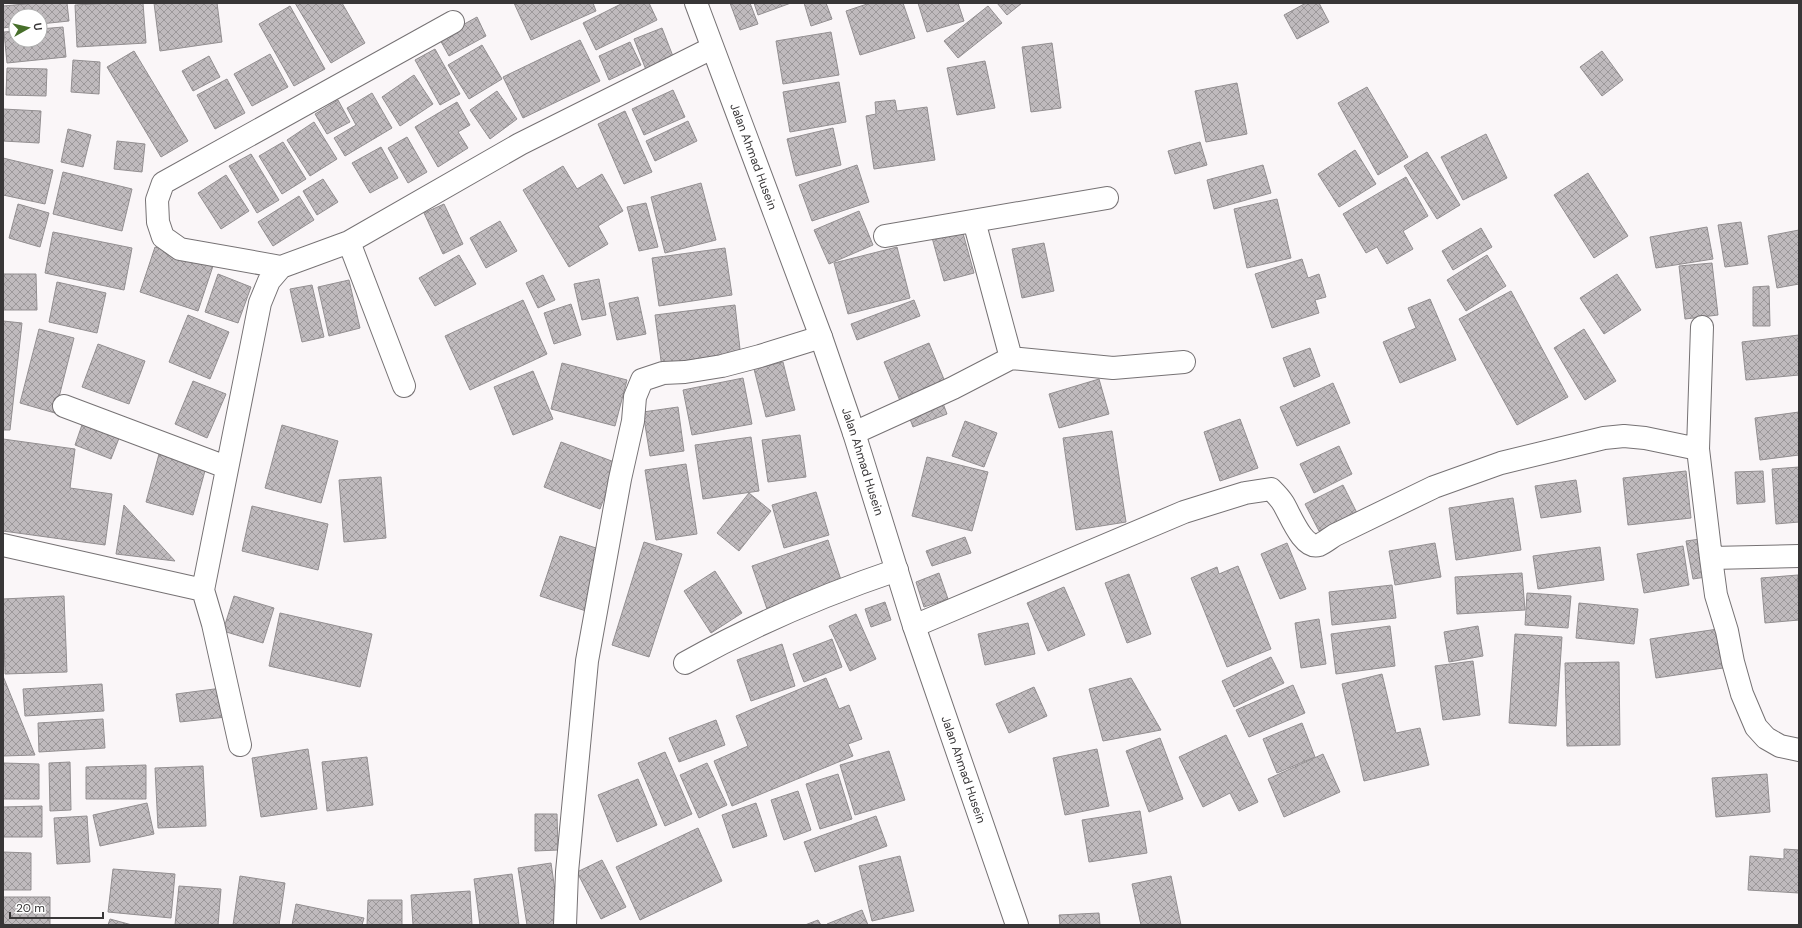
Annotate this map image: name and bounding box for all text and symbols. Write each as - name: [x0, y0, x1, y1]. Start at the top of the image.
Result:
- north arrow: [8, 8, 48, 48]
- text: U: [30, 22, 45, 31]
- street label: Jalan Ahmad Husein: [726, 101, 781, 212]
- street label: Jalan Ahmad Husein: [838, 405, 887, 518]
- street label: Jalan Ahmad Husein: [938, 714, 989, 825]
- scale bar: [10, 894, 103, 920]
- text: 20 m: [16, 900, 45, 916]

